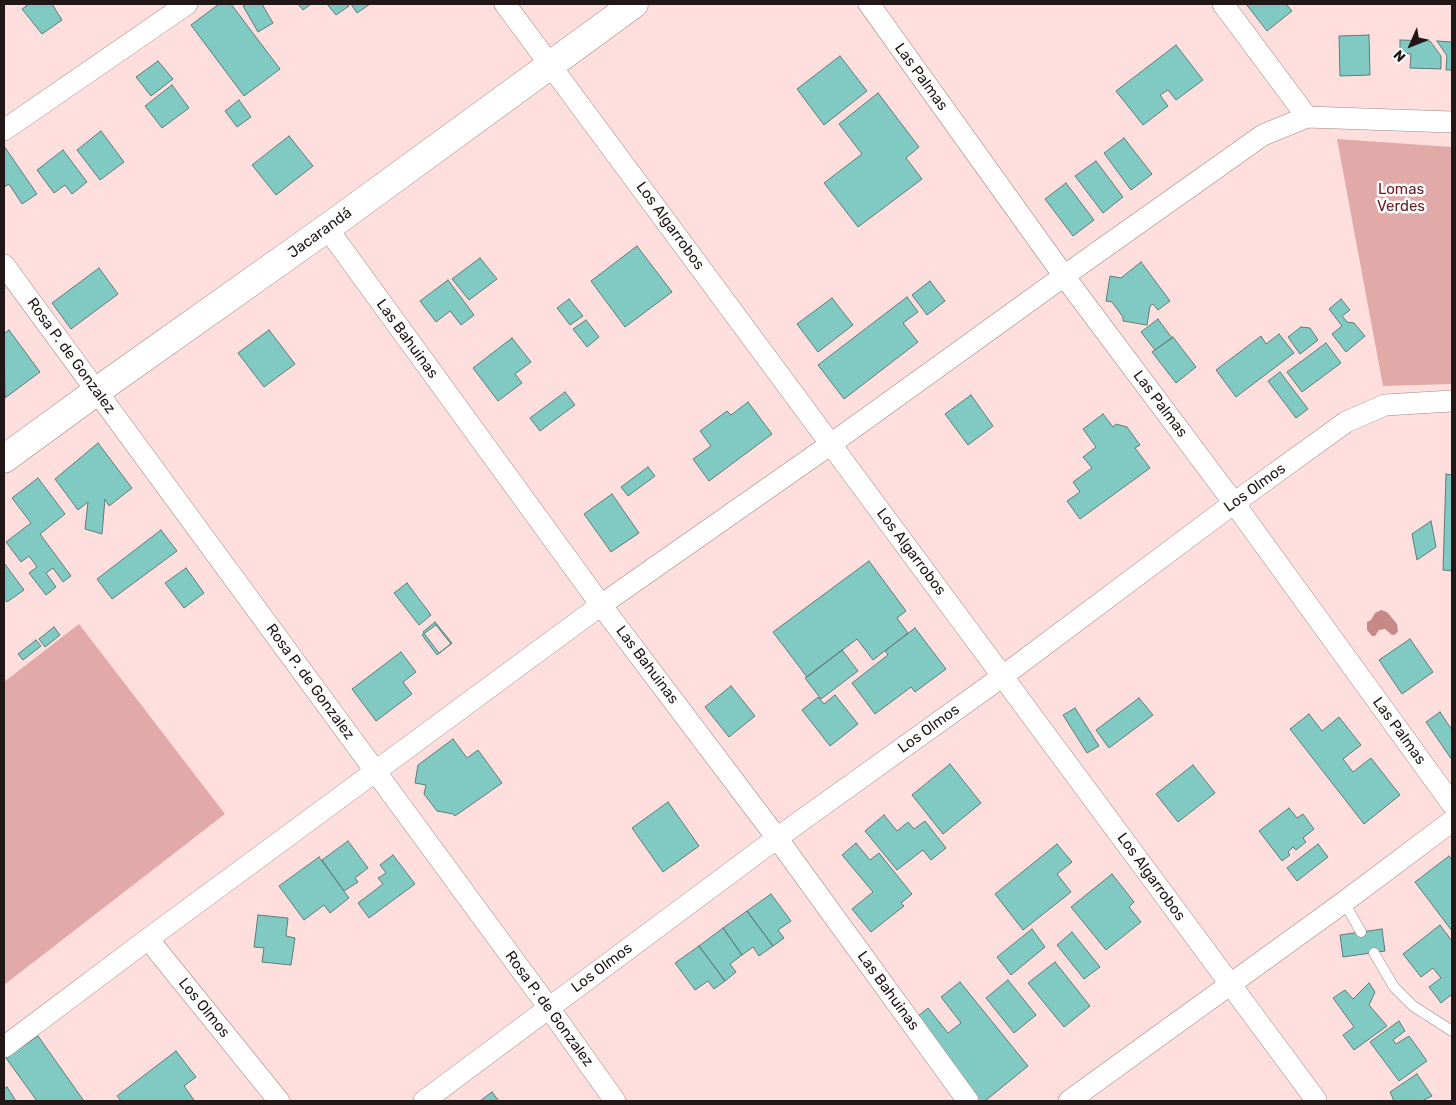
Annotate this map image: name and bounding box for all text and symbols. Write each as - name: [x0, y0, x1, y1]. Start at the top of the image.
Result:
- north arrow: [1386, 20, 1436, 70]
- street label: Las Palmas: [891, 40, 951, 114]
- text: N: [1390, 46, 1409, 65]
- street label: Los Algarrobos: [632, 179, 708, 273]
- park label: Lomas Verdes: [1377, 181, 1425, 216]
- street label: Jacarandá: [285, 204, 355, 262]
- street label: Rosa P. de Gonzalez: [23, 295, 119, 417]
- street label: Las Bahuinas: [372, 296, 442, 382]
- street label: Las Palmas: [1129, 367, 1191, 441]
- street label: Los Olmos: [1221, 460, 1289, 516]
- street label: Los Algarrobos: [872, 505, 950, 599]
- street label: Rosa P. de Gonzalez: [262, 621, 358, 743]
- street label: Las Bahuinas: [612, 622, 682, 708]
- street label: Las Palmas: [1369, 694, 1429, 768]
- street label: Los Olmos: [895, 701, 963, 757]
- street label: Los Algarrobos: [1113, 830, 1189, 924]
- street label: Los Olmos: [568, 939, 636, 997]
- street label: Rosa P. de Gonzalez: [501, 948, 597, 1070]
- street label: Las Bahuinas: [853, 948, 923, 1034]
- street label: Los Olmos: [174, 975, 234, 1041]

